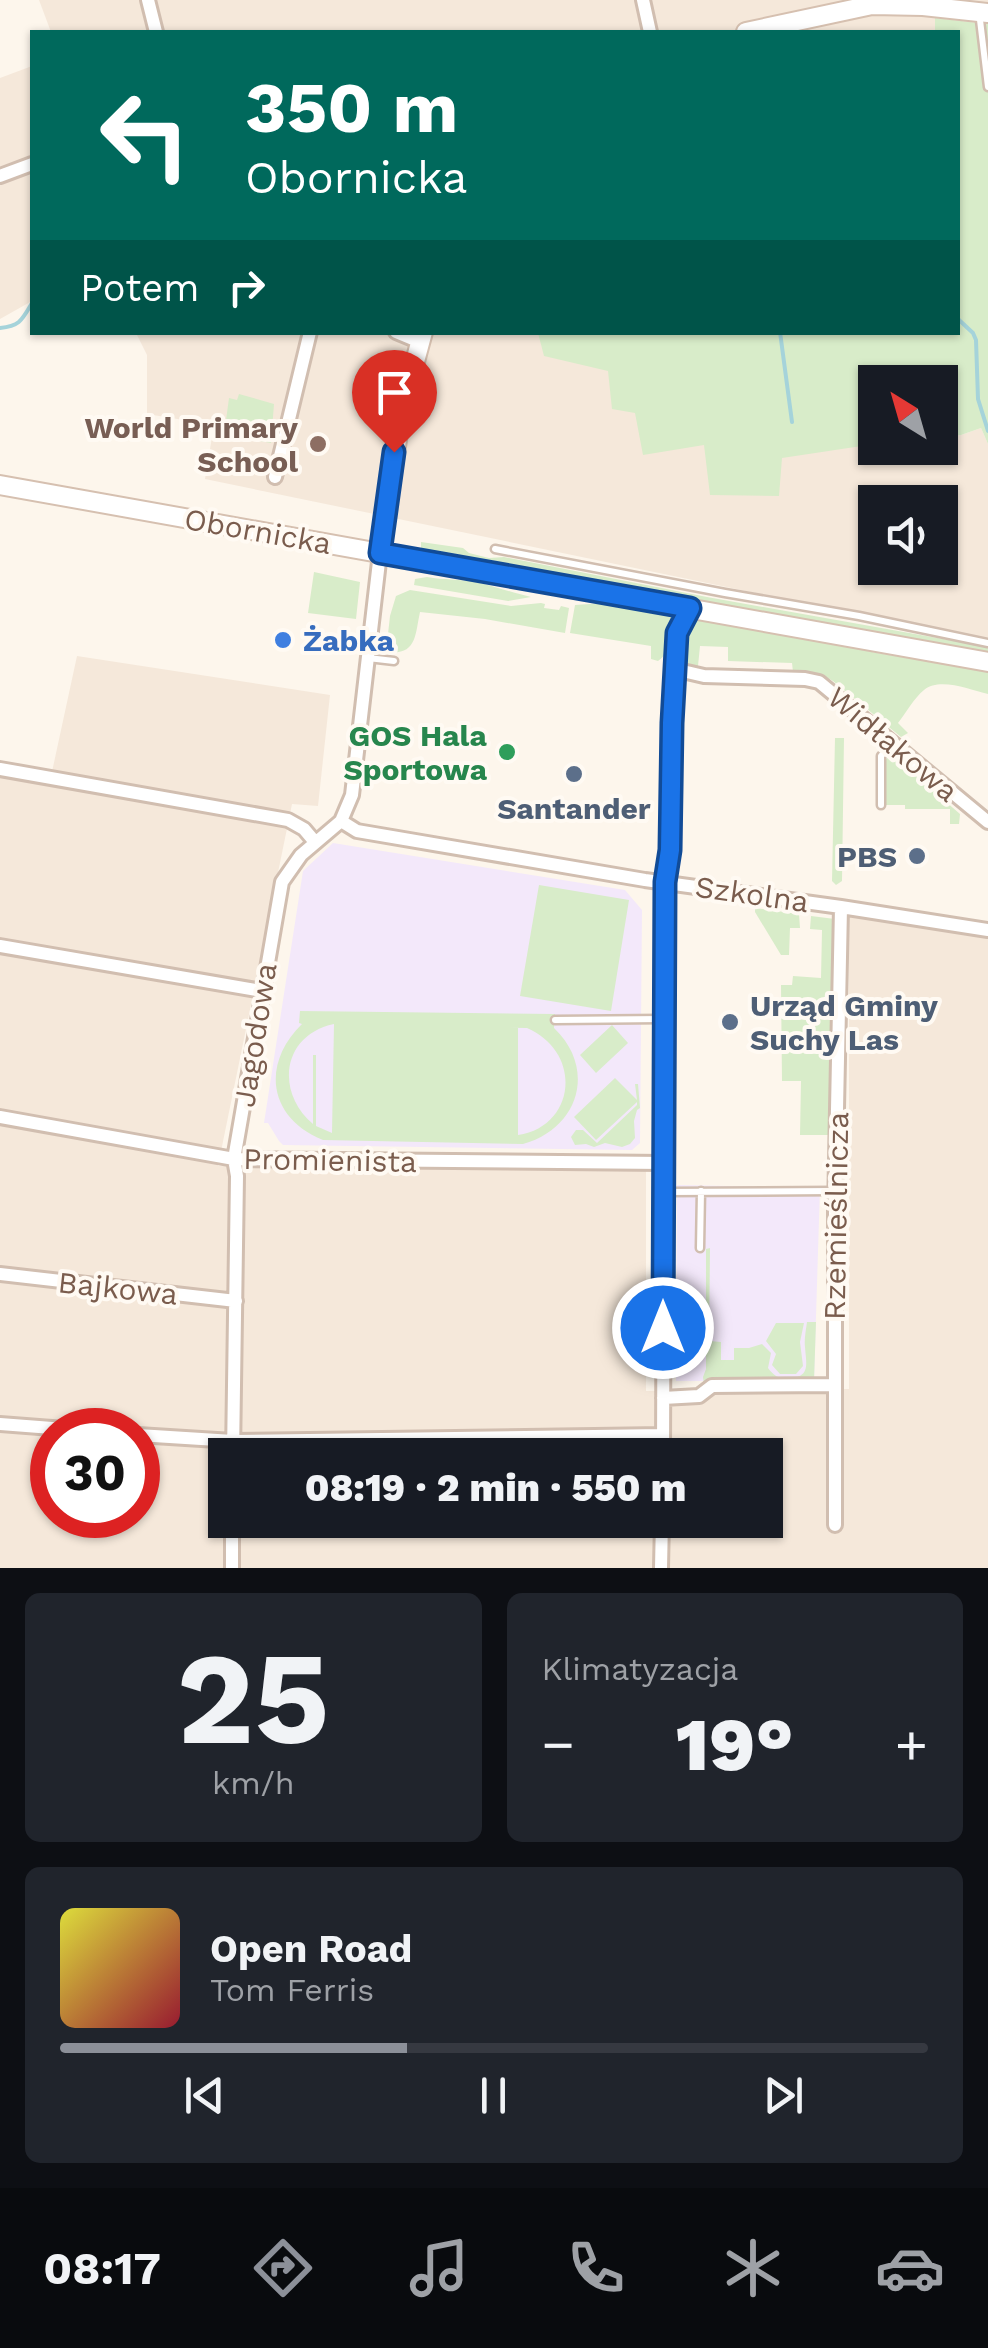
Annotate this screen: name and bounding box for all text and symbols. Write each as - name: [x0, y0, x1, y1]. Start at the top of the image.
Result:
- text: 350 m: [245, 67, 458, 149]
- icon: left: [80, 70, 210, 200]
- text: Obornicka: [245, 151, 468, 204]
- icon: right: [219, 260, 274, 315]
- text: Potem: [80, 266, 199, 310]
- pin: [352, 350, 437, 453]
- icon: arrive: [367, 365, 422, 420]
- north arrow: [858, 365, 958, 465]
- map controls: [858, 365, 958, 585]
- place label: World Primary School: [85, 410, 298, 479]
- marker: World Primary School: [307, 433, 329, 455]
- button: sound: [858, 485, 958, 585]
- street label: Obornicka: [182, 501, 334, 561]
- place label: Żabka: [303, 623, 395, 658]
- marker: Żabka: [272, 629, 294, 651]
- street label: Widłakowa: [821, 679, 965, 809]
- place label: GOS Hala Sportowa: [344, 718, 488, 787]
- marker: GOS Hala Sportowa: [496, 741, 518, 763]
- marker: Santander: [563, 763, 585, 785]
- place label: Santander: [497, 791, 651, 826]
- place label: PBS: [837, 839, 897, 874]
- marker: PBS: [906, 845, 928, 867]
- street label: Szkolna: [693, 869, 811, 919]
- street label: Jagodowa: [226, 960, 284, 1110]
- place label: Urząd Gminy Suchy Las: [750, 988, 938, 1057]
- marker: Urząd Gminy Suchy Las: [719, 1011, 741, 1033]
- street label: Rzemieślnicza: [817, 1112, 855, 1320]
- street label: Promienista: [243, 1141, 417, 1179]
- street label: Bajkowa: [56, 1264, 180, 1312]
- position arrow: [611, 1276, 715, 1380]
- speed limit sign: 30: [30, 1408, 160, 1538]
- text: 08:19 · 2 min · 550 m: [305, 1466, 686, 1510]
- text: 25: [177, 1622, 330, 1775]
- text: Klimatyzacja: [542, 1650, 738, 1688]
- text: 19°: [676, 1700, 794, 1788]
- text: −: [542, 1712, 575, 1776]
- text: +: [895, 1712, 928, 1776]
- text: km/h: [212, 1764, 294, 1802]
- text: Open Road: [210, 1927, 412, 1971]
- text: Tom Ferris: [210, 1971, 374, 2009]
- icon: previous: [177, 2068, 232, 2123]
- icon: pause: [466, 2068, 521, 2123]
- icon: next: [756, 2068, 811, 2123]
- icon: directions: [248, 2233, 318, 2303]
- icon: music: [404, 2233, 474, 2303]
- icon: phone: [561, 2233, 631, 2303]
- icon: climate: [718, 2233, 788, 2303]
- icon: car: [875, 2233, 945, 2303]
- text: 08:17: [43, 2242, 161, 2295]

